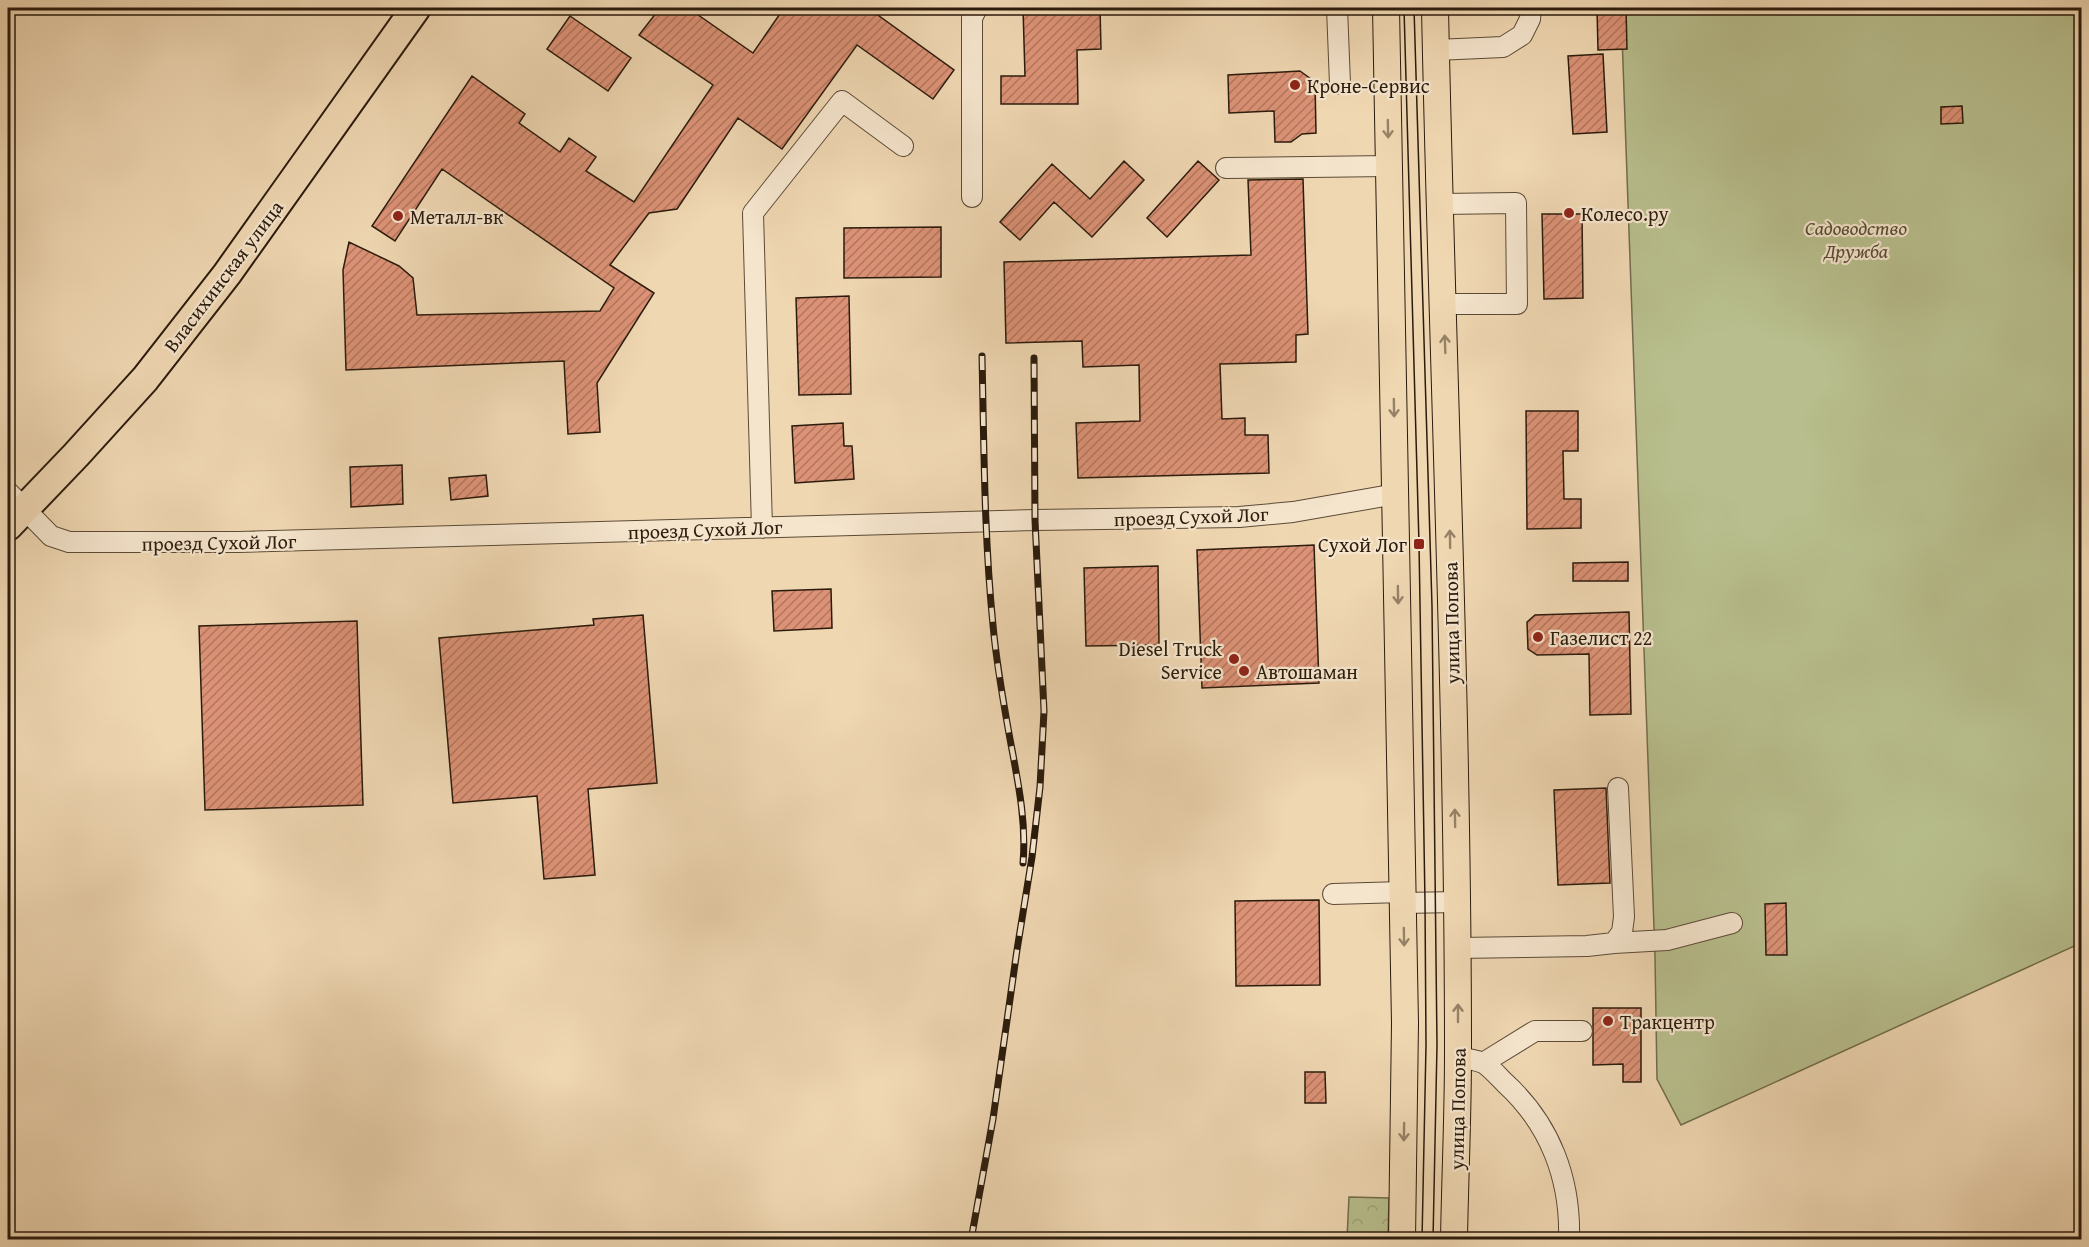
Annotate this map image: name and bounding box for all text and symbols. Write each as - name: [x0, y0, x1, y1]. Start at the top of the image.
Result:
- place label: Кроне-Сервис: [1307, 71, 1430, 100]
- marker: Кроне-Сервис: [1288, 78, 1302, 92]
- one-way arrow: [1382, 118, 1394, 138]
- street label: Власихинская улица: [156, 194, 290, 358]
- place label: Колесо.ру: [1581, 199, 1669, 228]
- place label: Металл-вк: [410, 202, 504, 231]
- marker: Колесо.ру: [1562, 206, 1576, 220]
- marker: Металл-вк: [391, 209, 405, 223]
- park label: Садоводство Дружба: [1805, 213, 1907, 265]
- one-way arrow: [1439, 335, 1451, 355]
- one-way arrow: [1388, 397, 1400, 417]
- street label: проезд Сухой Лог: [1113, 499, 1269, 533]
- street label: проезд Сухой Лог: [627, 512, 783, 546]
- street label: проезд Сухой Лог: [141, 526, 297, 558]
- place label: Сухой Лог: [1318, 530, 1408, 559]
- one-way arrow: [1444, 530, 1456, 550]
- marker: Сухой Лог: [1412, 537, 1426, 551]
- street label: улица Попова: [1435, 561, 1467, 685]
- one-way arrow: [1392, 584, 1404, 604]
- place label: Газелист 22: [1550, 623, 1652, 652]
- marker: Газелист 22: [1531, 630, 1545, 644]
- place label: Diesel Truck Service: [1119, 634, 1223, 686]
- marker: Diesel Truck Service: [1227, 652, 1241, 666]
- place label: Автошаман: [1256, 657, 1358, 686]
- marker: Автошаман: [1237, 664, 1251, 678]
- one-way arrow: [1449, 809, 1461, 829]
- one-way arrow: [1398, 926, 1410, 946]
- one-way arrow: [1452, 1004, 1464, 1024]
- place label: Тракцентр: [1620, 1007, 1715, 1036]
- marker: Тракцентр: [1601, 1014, 1615, 1028]
- street label: улица Попова: [1441, 1047, 1473, 1171]
- one-way arrow: [1398, 1121, 1410, 1141]

